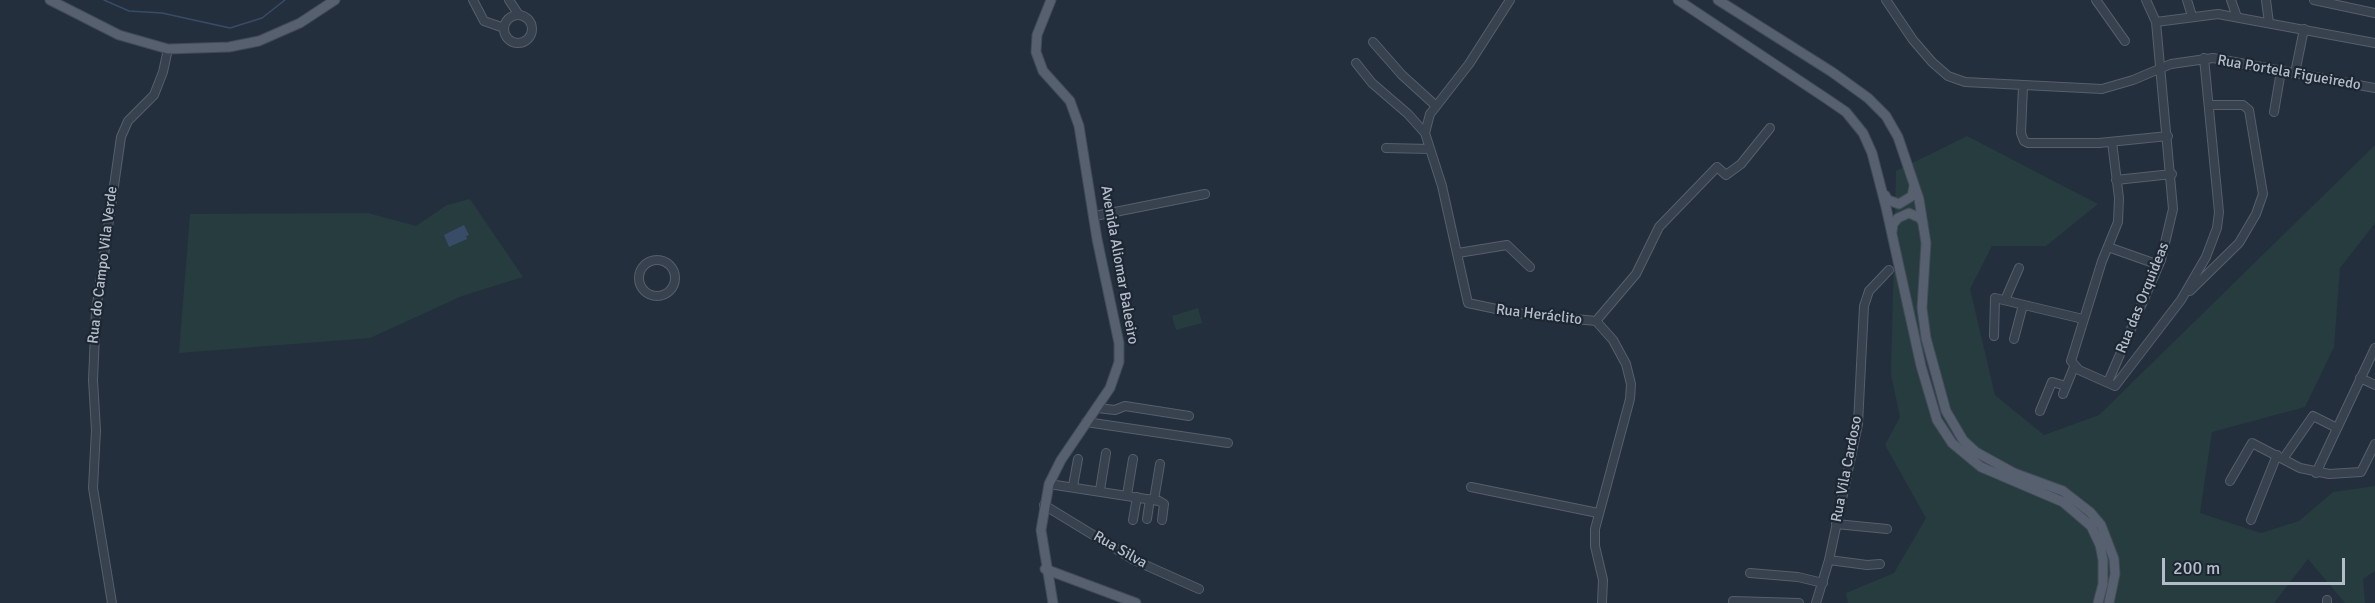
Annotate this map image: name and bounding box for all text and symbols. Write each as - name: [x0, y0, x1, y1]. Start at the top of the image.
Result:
- street label: Rua Portela Figueiredo: [2216, 52, 2362, 94]
- street label: Avenida Aliomar Baleeiro: [1096, 184, 1142, 346]
- street label: Rua do Campo Vila Verde: [84, 185, 122, 345]
- street label: Rua das Orquideas: [2113, 240, 2173, 356]
- street label: Rua Heráclito: [1495, 301, 1583, 329]
- street label: Rua Vila Cardoso: [1828, 414, 1866, 524]
- street label: Rua Silva: [1090, 527, 1150, 573]
- scale bar: [2165, 546, 2348, 584]
- text: 200 m: [2173, 557, 2220, 579]

